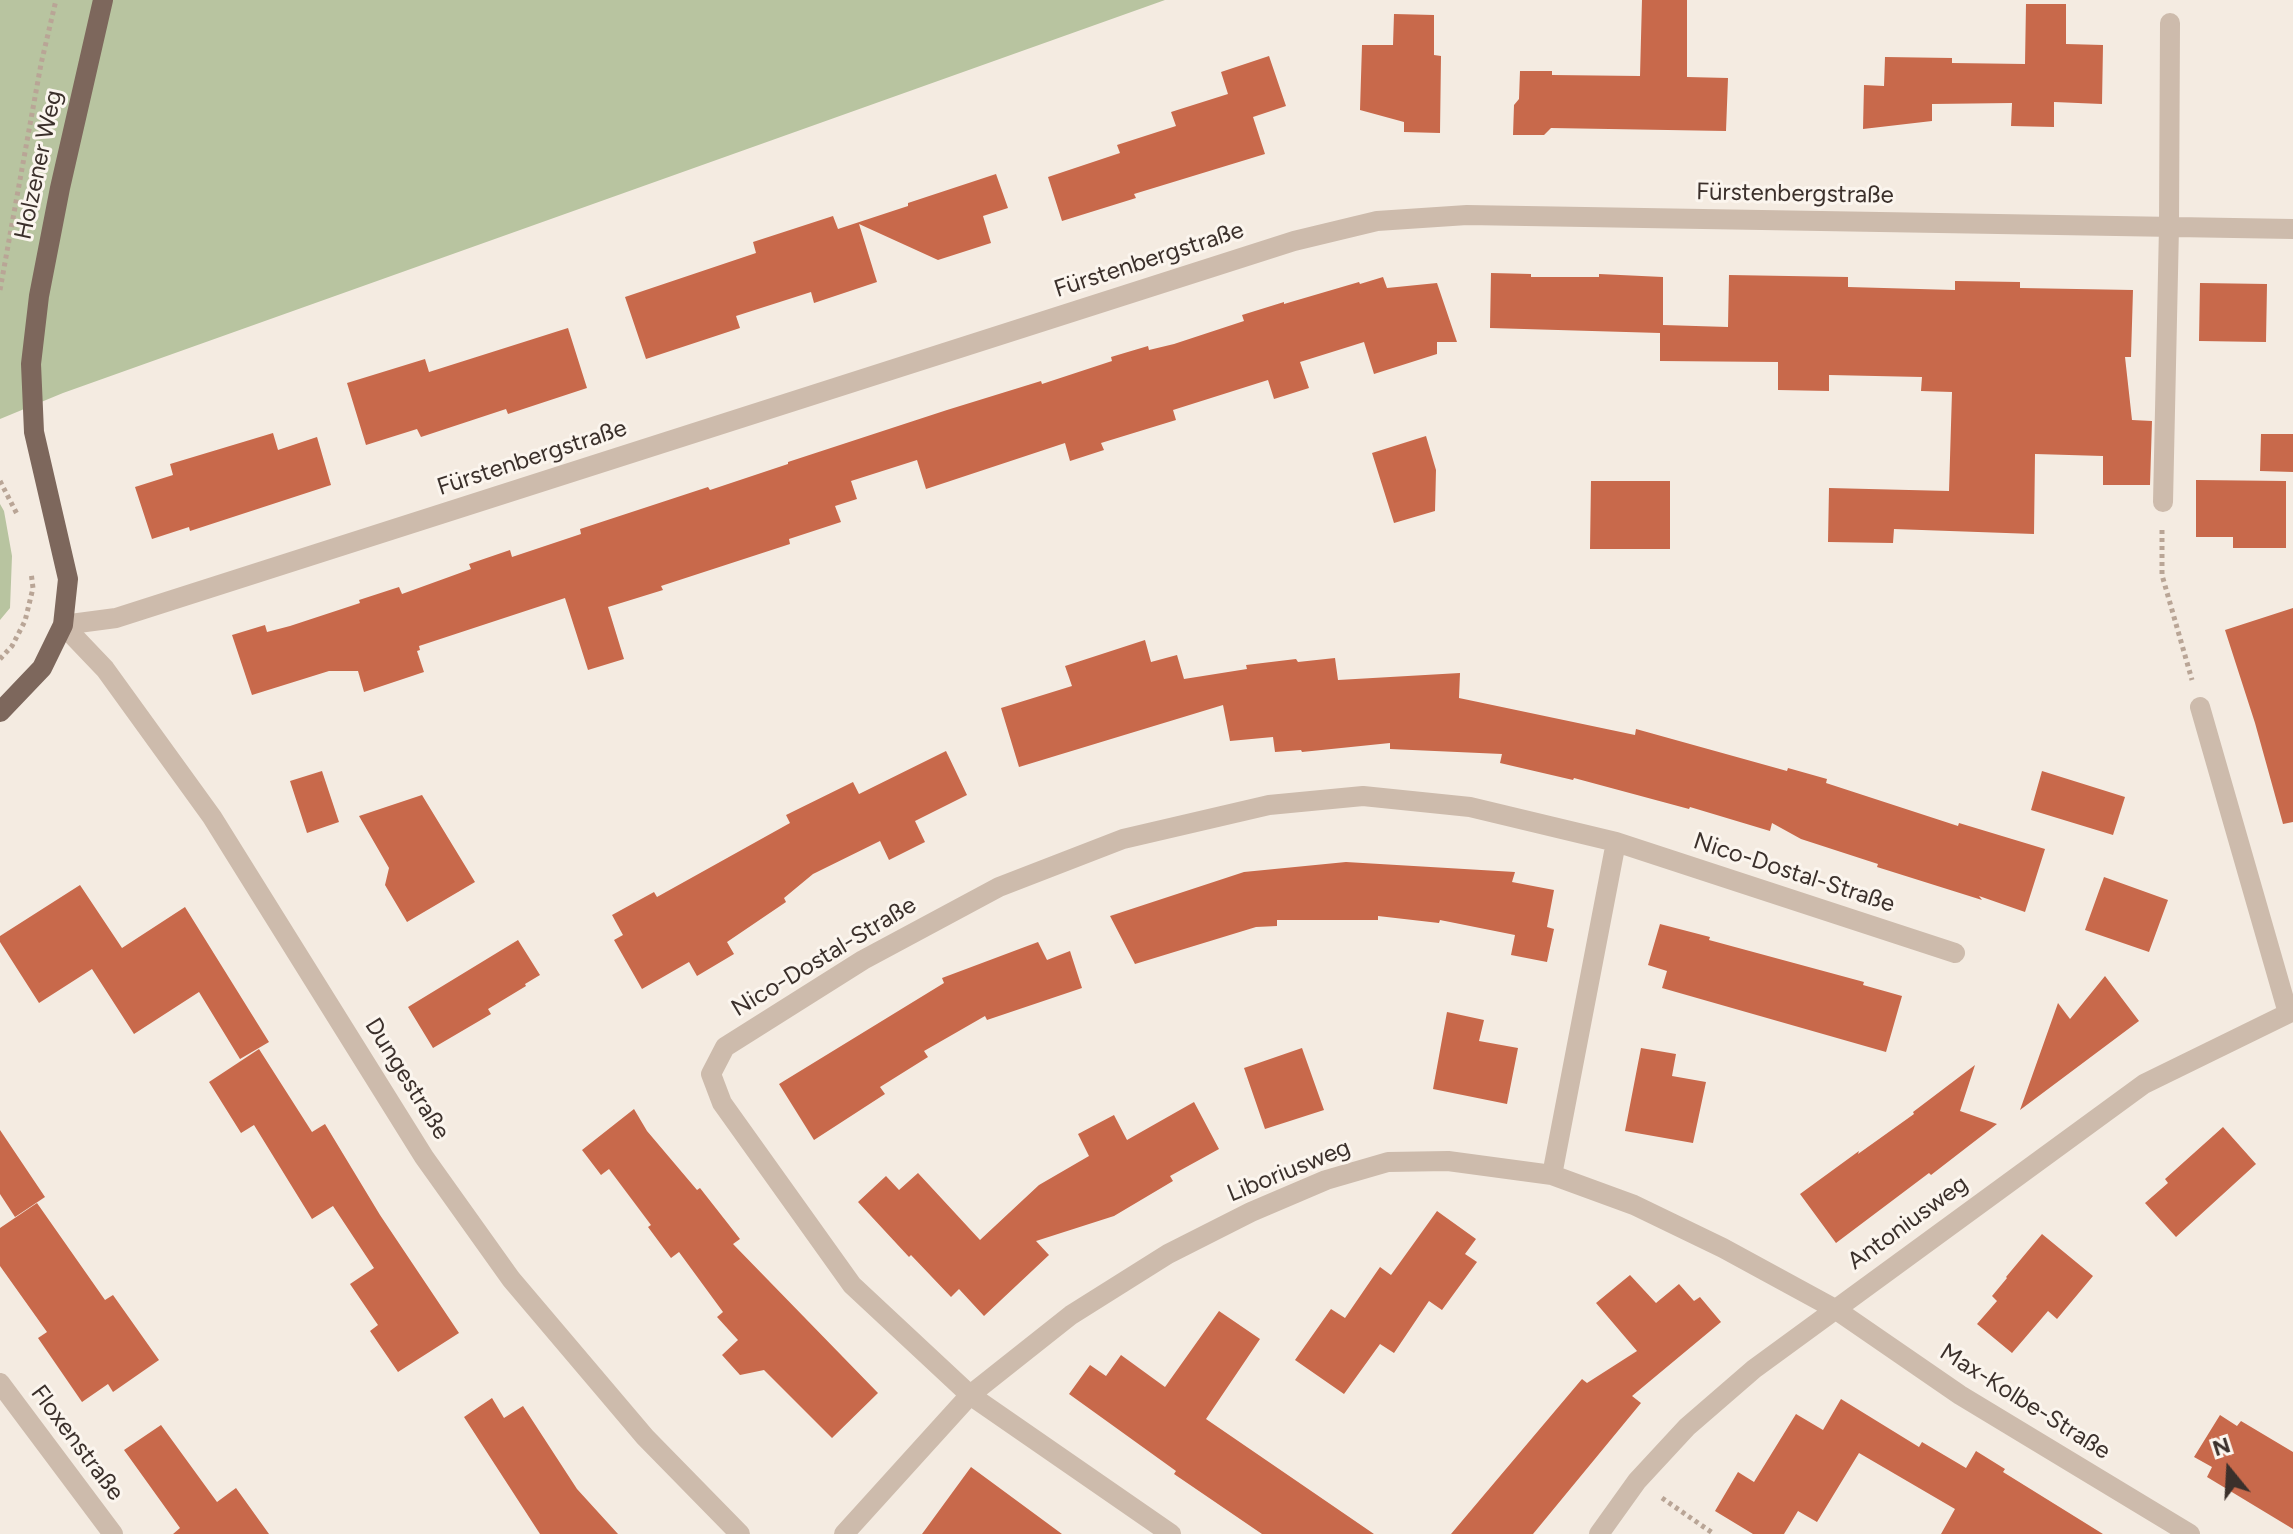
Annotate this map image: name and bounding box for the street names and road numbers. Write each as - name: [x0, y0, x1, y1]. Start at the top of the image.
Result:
- street label: Holzener Weg: [9, 88, 69, 242]
- street label: Fürstenbergstraße: [1696, 178, 1894, 210]
- street label: Fürstenbergstraße: [1051, 216, 1247, 304]
- street label: Fürstenbergstraße: [434, 414, 630, 502]
- street label: Nico-Dostal-Straße: [1690, 827, 1898, 919]
- street label: Nico-Dostal-Straße: [727, 891, 921, 1023]
- street label: Dungestraße: [358, 1013, 456, 1145]
- street label: Liboriusweg: [1223, 1133, 1355, 1209]
- street label: Antoniusweg: [1842, 1170, 1974, 1276]
- street label: Max-Kolbe-Straße: [1934, 1338, 2116, 1466]
- street label: Floxenstraße: [24, 1380, 130, 1506]

